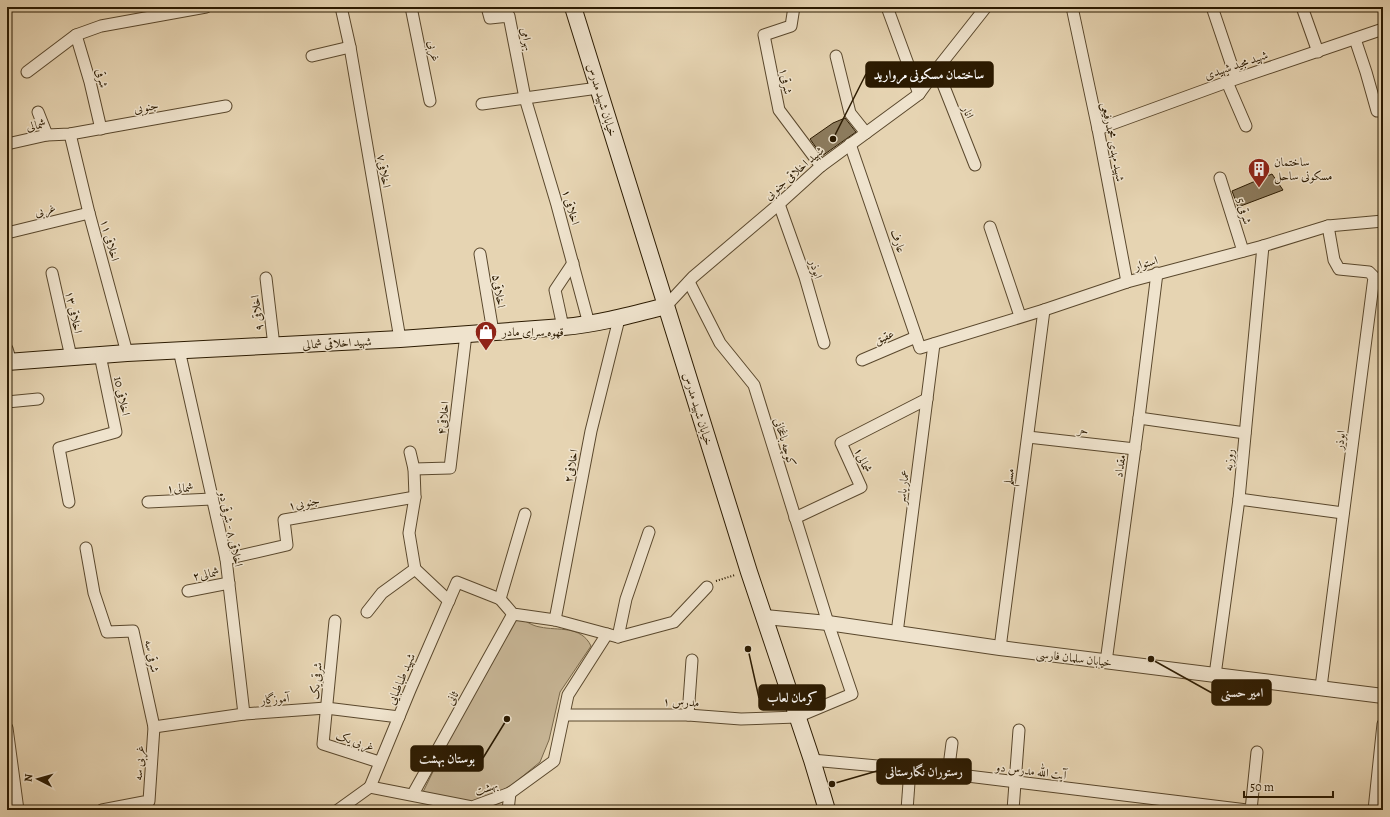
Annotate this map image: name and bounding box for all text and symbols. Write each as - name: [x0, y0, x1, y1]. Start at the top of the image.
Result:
- street label: بهرامی: [517, 26, 537, 52]
- street label: غربی: [423, 39, 444, 63]
- street label: شهید مجید شهیدی: [1202, 47, 1270, 83]
- street label: خیابان شهید مدرس: [583, 62, 621, 139]
- callout: ساختمان مسکونی مروارید: [866, 62, 993, 87]
- text: ساختمان مسکونی مروارید: [874, 66, 984, 85]
- street label: شرقی: [92, 67, 112, 89]
- street label: شرقی۱: [776, 67, 796, 95]
- street label: جنوبی: [132, 97, 160, 118]
- street label: شهید مهدی محمدرفیعی: [1096, 101, 1129, 183]
- street label: انار: [958, 102, 978, 121]
- street label: شمالی: [25, 115, 47, 135]
- street label: شهید اخلاقی جنوبی: [761, 143, 828, 204]
- street label: اخلاقی۷: [373, 153, 395, 189]
- place label: ساختمان مسکونی ساحل: [1274, 154, 1332, 185]
- building icon: ساختمان مسکونی ساحل: [1246, 156, 1272, 189]
- street label: اخلاقی ۱: [558, 187, 584, 227]
- street label: شرقی 5: [1232, 196, 1256, 226]
- street label: غربی: [33, 200, 58, 221]
- street label: اخلاقی ۱۱: [97, 217, 123, 263]
- street label: عارف: [887, 227, 910, 255]
- street label: استوار: [1131, 252, 1160, 274]
- street label: ابوذر: [805, 256, 827, 281]
- street label: اخلاقی۵: [488, 273, 510, 309]
- street label: اخلاقی ۱۳: [62, 289, 86, 335]
- street label: اخلاقی ۹: [247, 294, 267, 332]
- shop icon: قهوه سرای مادر: [473, 319, 499, 352]
- place label: قهوه سرای مادر: [501, 324, 564, 340]
- street label: عقیق: [871, 325, 897, 348]
- street label: شهید اخلاقی شمالی: [302, 333, 372, 353]
- street label: خیابان شهید مدرس: [679, 371, 717, 448]
- street label: اخلاقی 10: [110, 375, 134, 417]
- street label: اخلاقی۴: [433, 400, 453, 436]
- street label: کوچه باغخانی: [769, 416, 800, 469]
- street label: حر: [1075, 421, 1089, 439]
- street label: ابوذر: [1331, 429, 1349, 452]
- street label: شمالی۱: [850, 445, 876, 475]
- street label: اخلاقی۲: [560, 448, 582, 484]
- street label: روزبه: [1220, 448, 1238, 472]
- street label: مقداد: [1110, 454, 1130, 478]
- street label: مسلم: [1000, 467, 1022, 487]
- street label: عمار یاسر: [893, 469, 913, 507]
- street label: شمالی۱: [166, 480, 194, 496]
- street label: اخلاقی ۸ - شرقی دو: [215, 488, 247, 569]
- street label: جنوبی۱: [287, 492, 321, 515]
- street label: شمالی۲: [191, 564, 221, 584]
- street label: شرقی سه: [141, 638, 163, 674]
- street label: خیابان سلمان فارسی: [1035, 645, 1113, 672]
- street label: شهید طباطبایی: [383, 651, 419, 707]
- street label: شرقی یک: [306, 662, 326, 700]
- callout: امیر حسنی: [1212, 680, 1271, 705]
- text: امیر حسنی: [1221, 684, 1263, 702]
- callout: کرمان لعاب: [759, 685, 825, 710]
- street label: ثانی: [442, 687, 463, 708]
- text: کرمان لعاب: [767, 689, 817, 706]
- street label: آموزگار: [259, 690, 291, 708]
- street label: مدرس ۱: [663, 693, 699, 711]
- street label: غربی یک: [333, 727, 377, 756]
- street label: غربی سه: [130, 745, 149, 781]
- callout: بوستان بهشت: [411, 746, 483, 771]
- text: بوستان بهشت: [419, 750, 476, 768]
- street label: آیت الله مدرس دو: [993, 756, 1069, 783]
- north arrow: [18, 759, 58, 799]
- callout: رستوران نگارستانی: [877, 759, 971, 784]
- text: رستوران نگارستانی: [884, 763, 963, 780]
- text: N: [21, 773, 36, 783]
- scale bar: [1244, 773, 1333, 799]
- street label: بهشت: [472, 776, 500, 800]
- text: 50 m: [1250, 779, 1274, 795]

